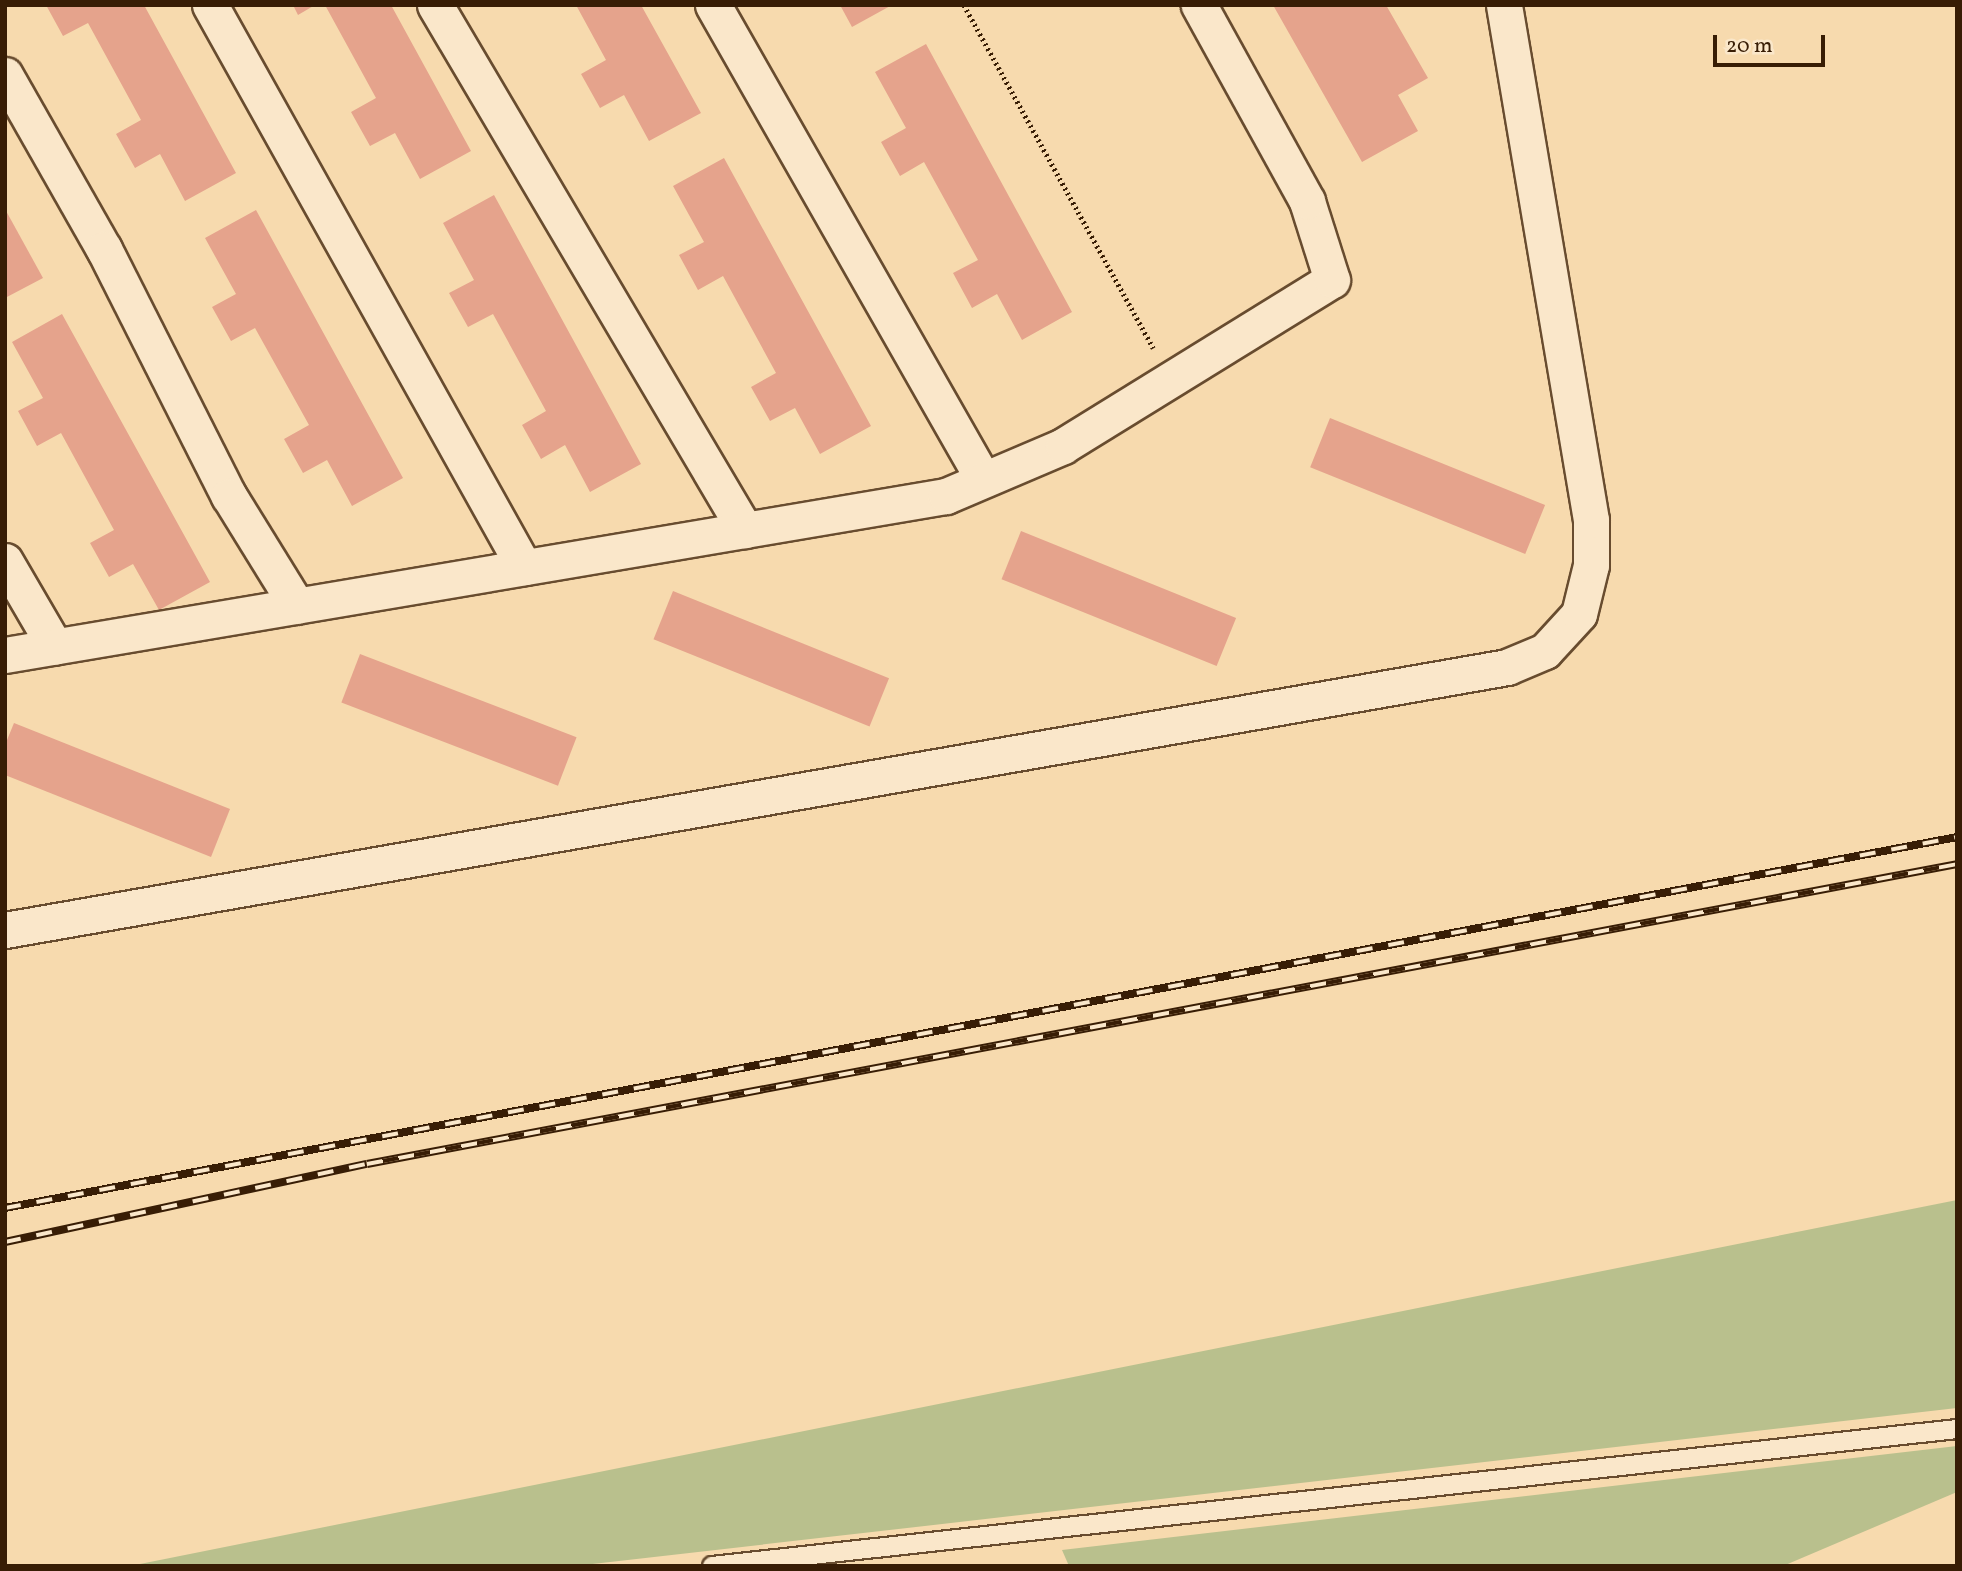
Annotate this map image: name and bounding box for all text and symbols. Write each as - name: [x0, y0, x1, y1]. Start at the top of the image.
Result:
- scale bar: [1717, 21, 1829, 65]
- text: 20 m: [1726, 32, 1772, 61]

